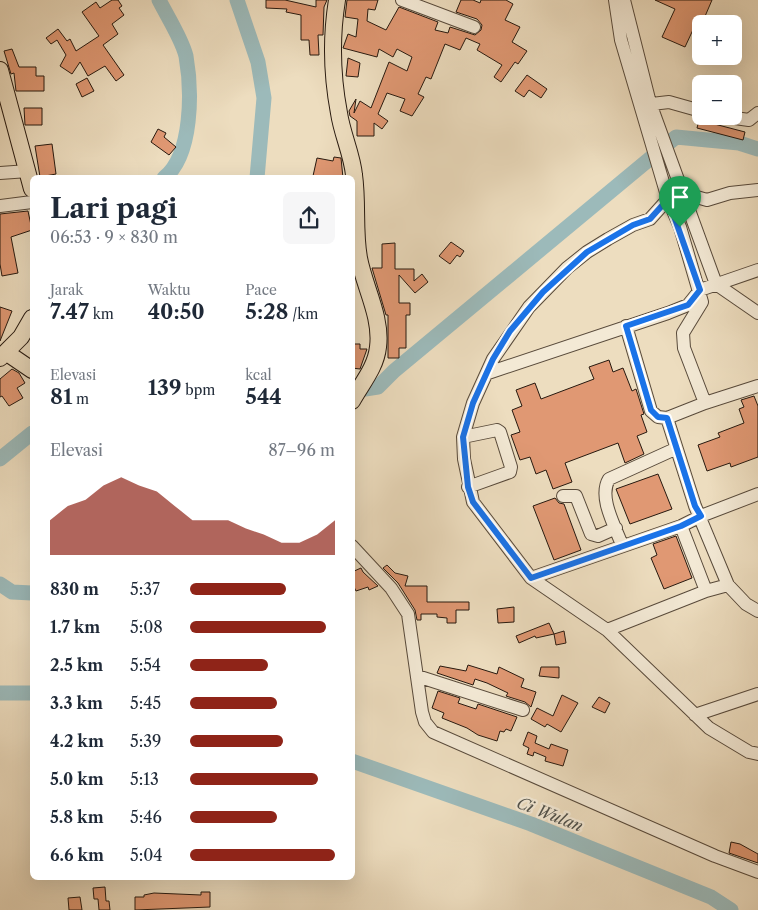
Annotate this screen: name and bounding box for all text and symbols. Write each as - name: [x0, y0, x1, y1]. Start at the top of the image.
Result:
- map controls: [692, 15, 742, 125]
- button: +: [692, 15, 742, 65]
- button: −: [692, 75, 742, 125]
- pin: [659, 176, 701, 227]
- icon: arrive: [666, 183, 694, 211]
- text: Lari pagi: [50, 191, 177, 225]
- button: share: [283, 192, 335, 244]
- text: 06:53 · 9 × 830 m: [50, 227, 178, 247]
- text: Jarak: [50, 281, 83, 299]
- text: Waktu: [148, 281, 191, 299]
- text: Pace: [245, 281, 277, 299]
- text: 7.47: [50, 299, 89, 324]
- text: 40:50: [148, 299, 205, 324]
- text: 5:28: [245, 299, 288, 324]
- text: km: [89, 305, 114, 323]
- text: /km: [288, 305, 318, 323]
- text: Elevasi: [50, 366, 96, 384]
- text: kcal: [245, 366, 272, 384]
- text: 139: [148, 375, 182, 400]
- text: bpm: [182, 381, 215, 399]
- text: 81: [50, 384, 72, 409]
- text: 544: [245, 384, 282, 409]
- text: m: [72, 390, 89, 408]
- text: Elevasi: [50, 440, 103, 460]
- text: 87–96 m: [268, 440, 335, 460]
- text: 830 m: [50, 579, 99, 599]
- text: 5:37: [130, 579, 160, 599]
- text: 1.7 km: [50, 617, 100, 637]
- text: 5:08: [130, 617, 163, 637]
- text: 2.5 km: [50, 655, 103, 675]
- text: 5:54: [130, 655, 161, 675]
- text: 3.3 km: [50, 693, 103, 713]
- text: 5:45: [130, 693, 161, 713]
- text: 4.2 km: [50, 731, 104, 751]
- text: 5:39: [130, 731, 161, 751]
- text: 5.0 km: [50, 769, 104, 789]
- text: 5:13: [130, 769, 159, 789]
- water label: Ci Wulan: [514, 792, 586, 836]
- text: 5.8 km: [50, 807, 104, 827]
- text: 5:46: [130, 807, 162, 827]
- text: 6.6 km: [50, 845, 104, 865]
- text: 5:04: [130, 845, 163, 865]

